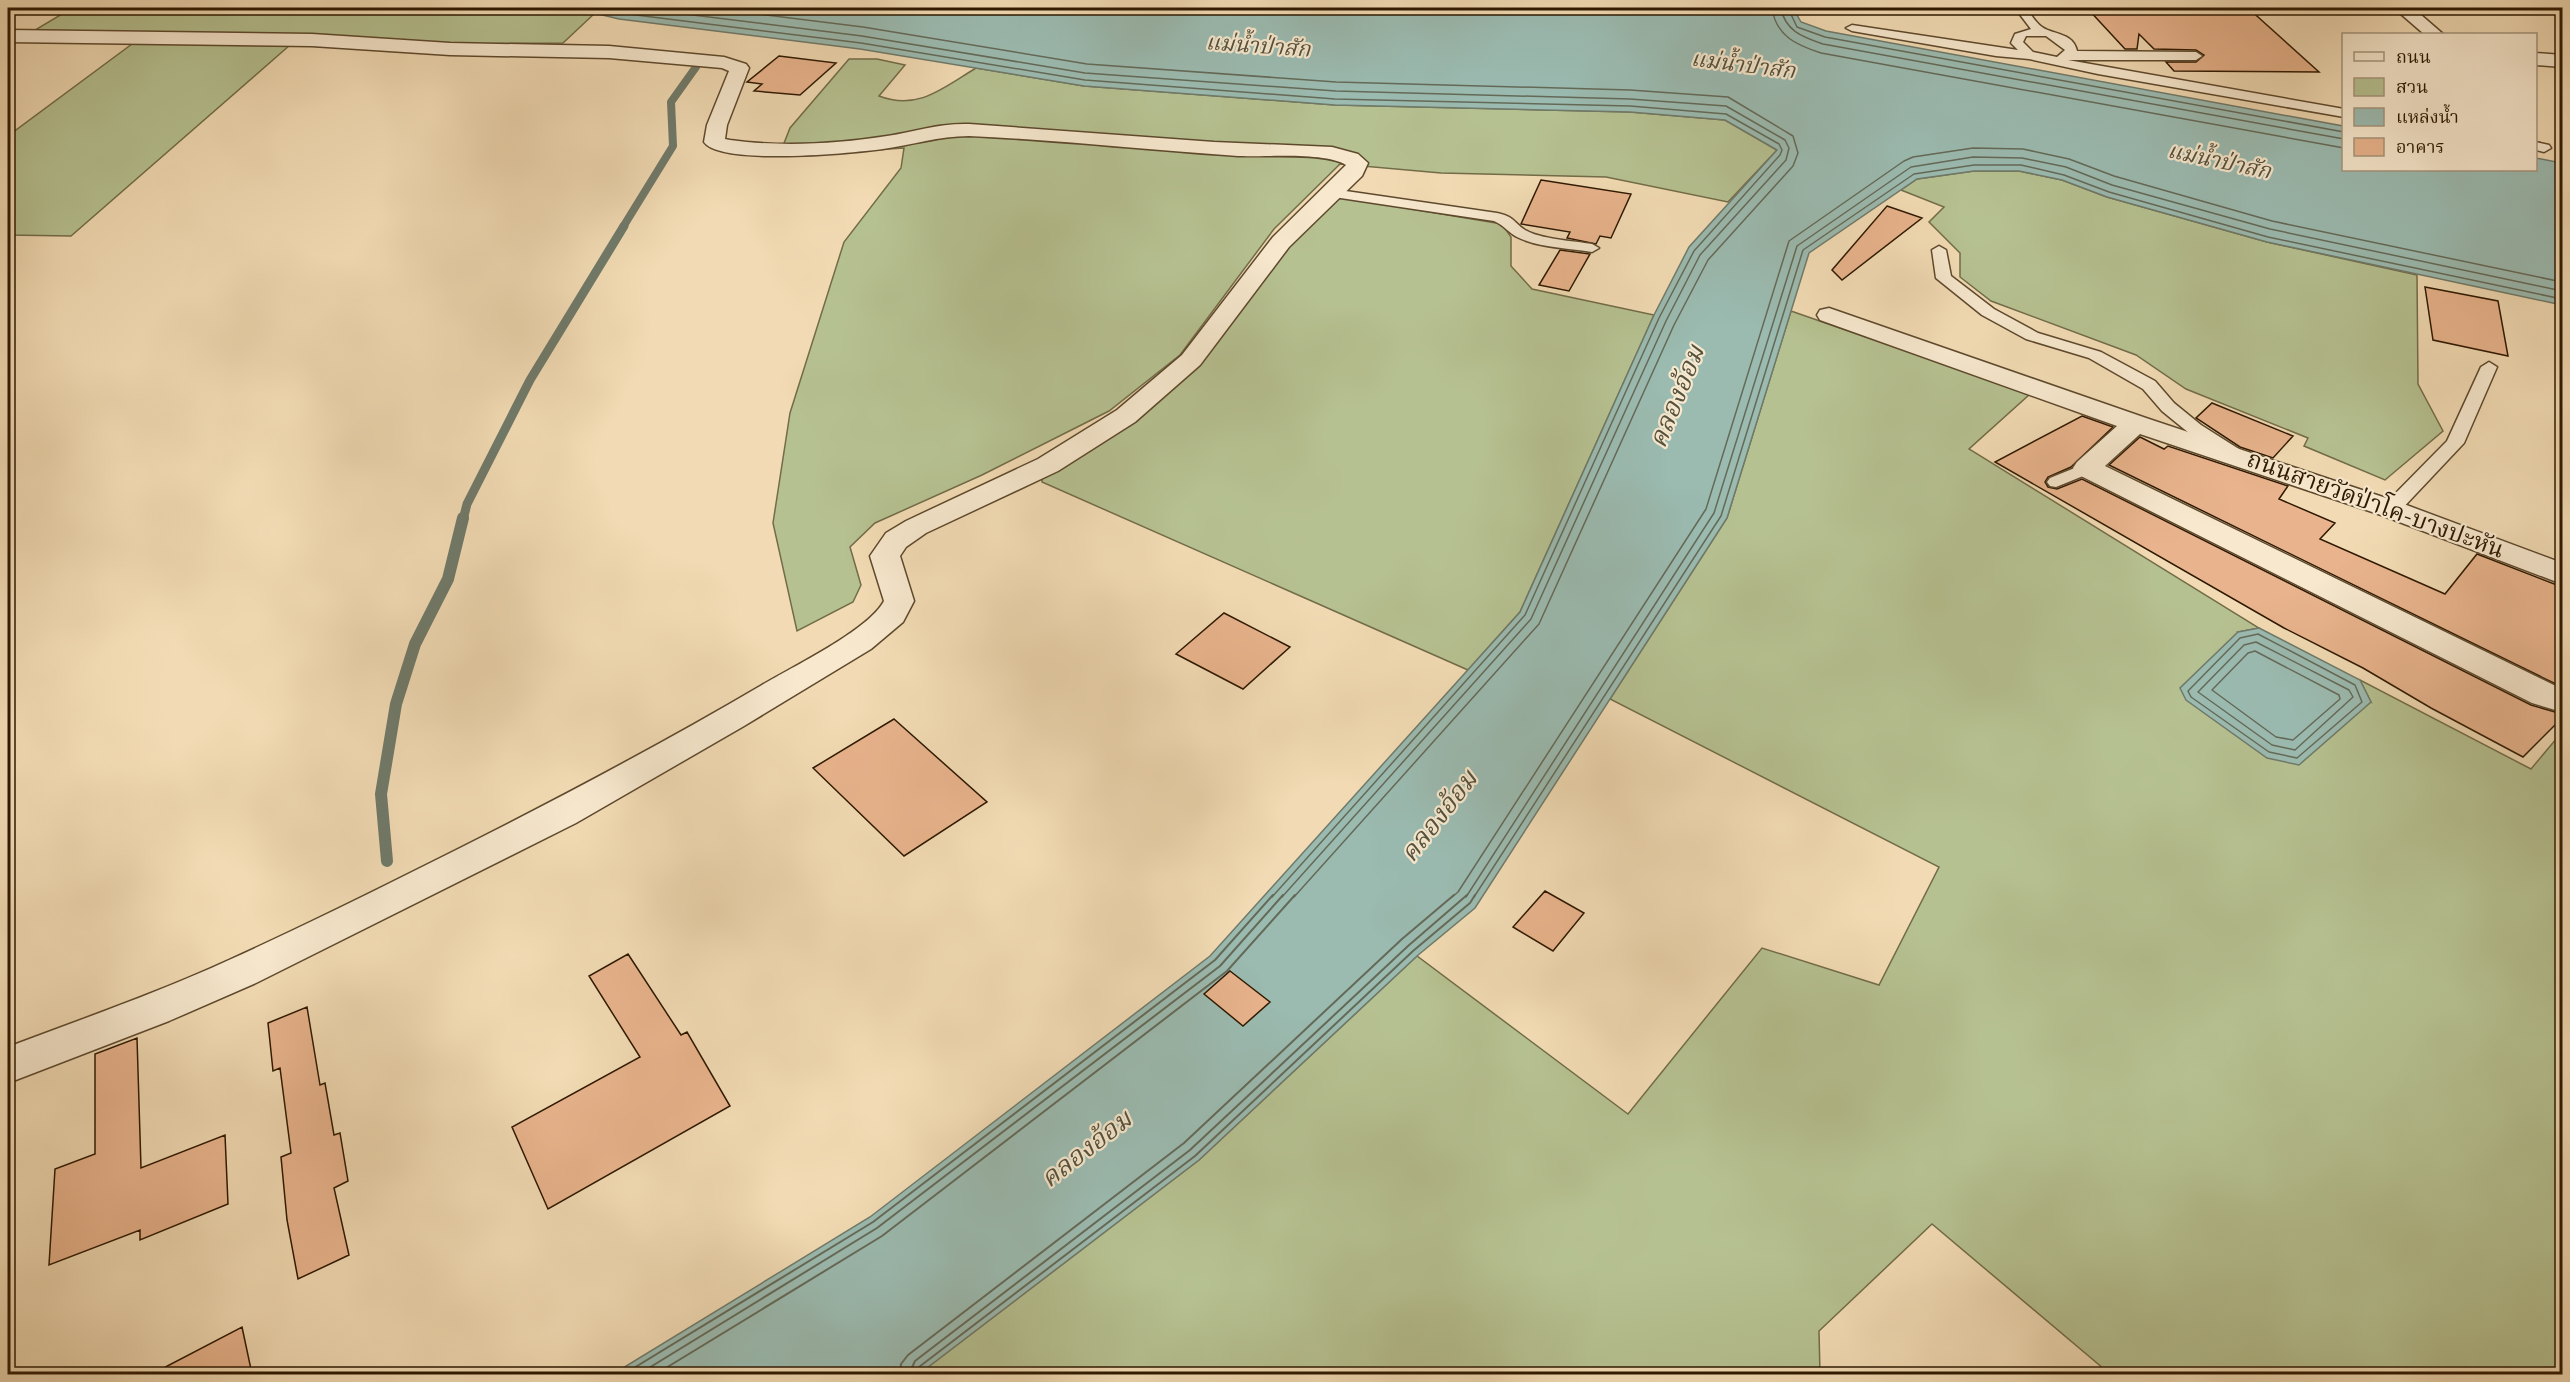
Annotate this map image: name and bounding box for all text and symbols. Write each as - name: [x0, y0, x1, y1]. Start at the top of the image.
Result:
- water label: แม่น้ำป่าสัก: [1205, 25, 1312, 62]
- legend: [2342, 33, 2537, 171]
- water label: แม่น้ำป่าสัก: [1690, 42, 1798, 83]
- text: ถนน: [2396, 49, 2431, 67]
- text: สวน: [2396, 79, 2428, 97]
- text: แหล่งน้ำ: [2396, 103, 2459, 127]
- water label: แม่น้ำป่าสัก: [2165, 133, 2275, 184]
- text: อาคาร: [2396, 139, 2445, 157]
- water label: คลองอ้อม: [1643, 340, 1711, 452]
- street label: ถนนสายวัดป่าโค-บางปะหัน: [2243, 441, 2509, 564]
- water label: คลองอ้อม: [1394, 764, 1484, 867]
- water label: คลองอ้อม: [1035, 1104, 1138, 1193]

